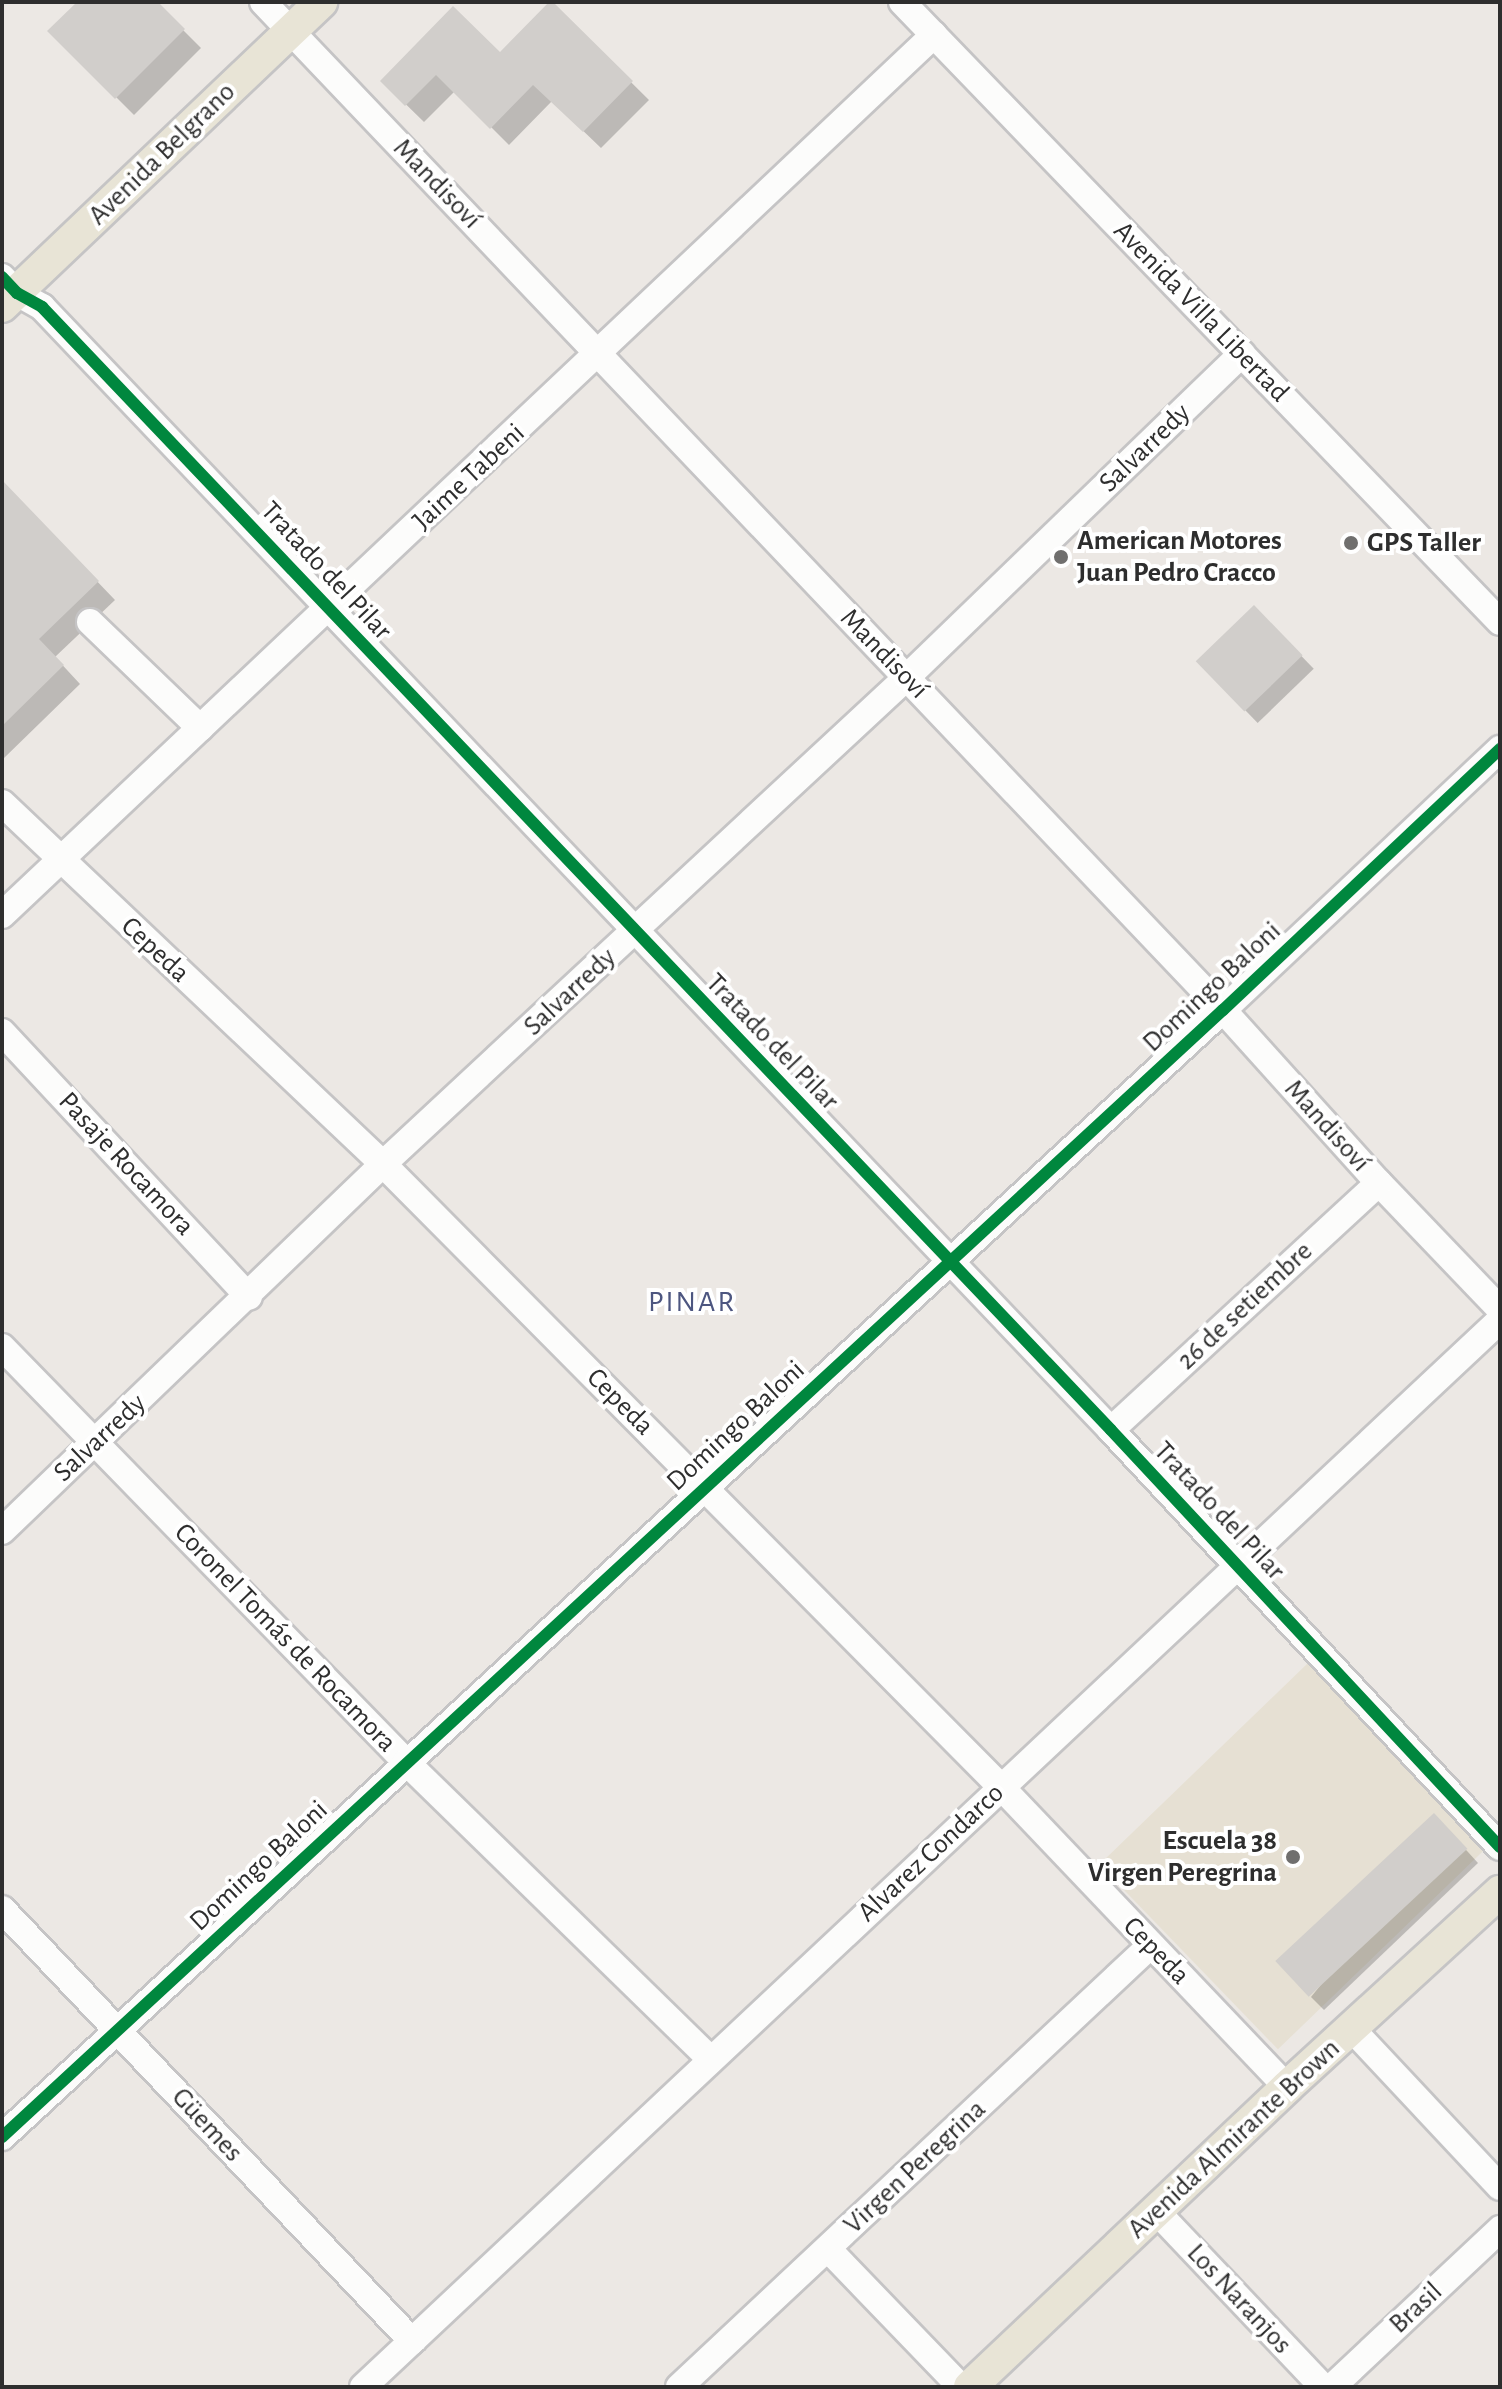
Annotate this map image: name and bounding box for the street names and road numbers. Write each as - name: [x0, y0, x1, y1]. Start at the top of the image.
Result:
- street label: Avenida Belgrano: [82, 76, 242, 232]
- street label: Mandisoví: [386, 132, 488, 236]
- street label: Avenida Villa Libertad: [1106, 215, 1296, 409]
- street label: Salvarredy: [1092, 396, 1198, 500]
- street label: Jaime Tabeni: [406, 417, 532, 537]
- street label: Tratado del Pilar: [253, 495, 399, 647]
- street label: Mandisoví: [833, 602, 935, 706]
- street label: Cepeda: [114, 910, 196, 990]
- street label: Domingo Baloni: [1136, 914, 1288, 1060]
- street label: Salvarredy: [517, 941, 623, 1043]
- street label: Tratado del Pilar: [698, 967, 846, 1117]
- street label: Mandisoví: [1277, 1073, 1377, 1179]
- street label: Pasaje Rocamora: [51, 1085, 201, 1243]
- street label: 26 de setiembre: [1170, 1235, 1320, 1377]
- street label: Domingo Baloni: [660, 1353, 812, 1499]
- street label: Cepeda: [579, 1361, 661, 1443]
- street label: Salvarredy: [47, 1387, 153, 1489]
- street label: Tratado del Pilar: [1146, 1435, 1292, 1587]
- street label: Coronel Tomás de Rocamora: [167, 1516, 403, 1760]
- street label: Alvarez Condarco: [851, 1777, 1011, 1929]
- street label: Domingo Baloni: [183, 1793, 335, 1939]
- street label: Cepeda: [1116, 1910, 1196, 1992]
- street label: Avenida Almirante Brown: [1121, 2032, 1347, 2246]
- street label: Güemes: [164, 2081, 250, 2169]
- street label: Virgen Peregrina: [837, 2093, 993, 2241]
- street label: Los Naranjos: [1179, 2237, 1299, 2361]
- street label: Brasil: [1382, 2275, 1450, 2341]

